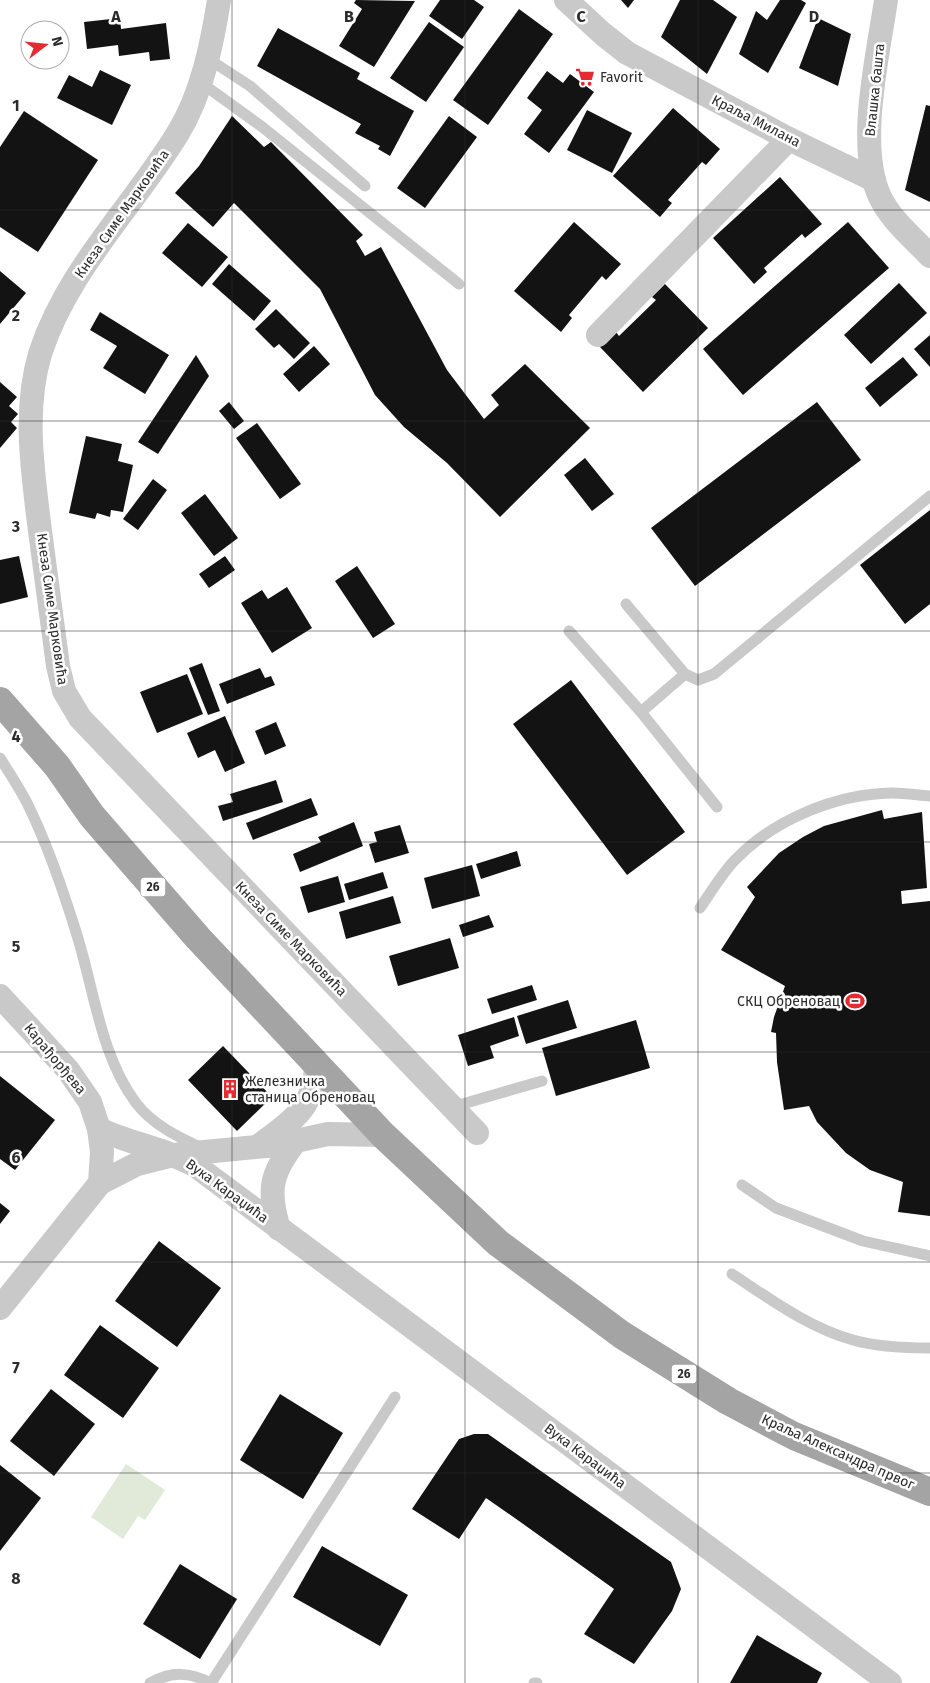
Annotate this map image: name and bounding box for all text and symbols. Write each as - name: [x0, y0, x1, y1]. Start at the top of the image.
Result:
- text: A: [110, 7, 121, 26]
- text: B: [344, 7, 354, 26]
- text: C: [576, 7, 586, 26]
- text: D: [809, 7, 819, 26]
- north arrow: [20, 20, 70, 70]
- text: N: [48, 35, 66, 48]
- street label: Влашка башта: [862, 42, 888, 138]
- supermarket icon: Favorit: [574, 66, 596, 88]
- place label: Favorit: [600, 69, 644, 86]
- street label: Краља Милана: [709, 91, 803, 151]
- text: 1: [12, 96, 20, 115]
- street label: Кнеза Симе Марковића: [71, 146, 173, 282]
- text: 2: [12, 306, 20, 325]
- text: 3: [11, 517, 20, 536]
- street label: Кнеза Симе Марковића: [33, 532, 71, 686]
- text: 4: [11, 727, 21, 746]
- road number: 26: [140, 878, 166, 896]
- street label: Кнеза Симе Марковића: [232, 878, 350, 1000]
- text: 5: [12, 937, 21, 956]
- sports icon: СКЦ Обреновац: [844, 990, 866, 1012]
- place label: СКЦ Обреновац: [737, 993, 840, 1010]
- street label: Карађорђева: [20, 1020, 90, 1098]
- place label: Железничка станица Обреновац: [245, 1073, 375, 1106]
- building icon: Железничка станица Обреновац: [219, 1078, 241, 1100]
- text: 6: [11, 1148, 21, 1167]
- street label: Вука Караџића: [182, 1155, 272, 1227]
- text: 7: [12, 1358, 20, 1377]
- road number: 26: [672, 1365, 696, 1384]
- street label: Краља Александра првог: [759, 1411, 917, 1493]
- street label: Вука Караџића: [541, 1420, 629, 1492]
- text: 8: [11, 1569, 21, 1588]

